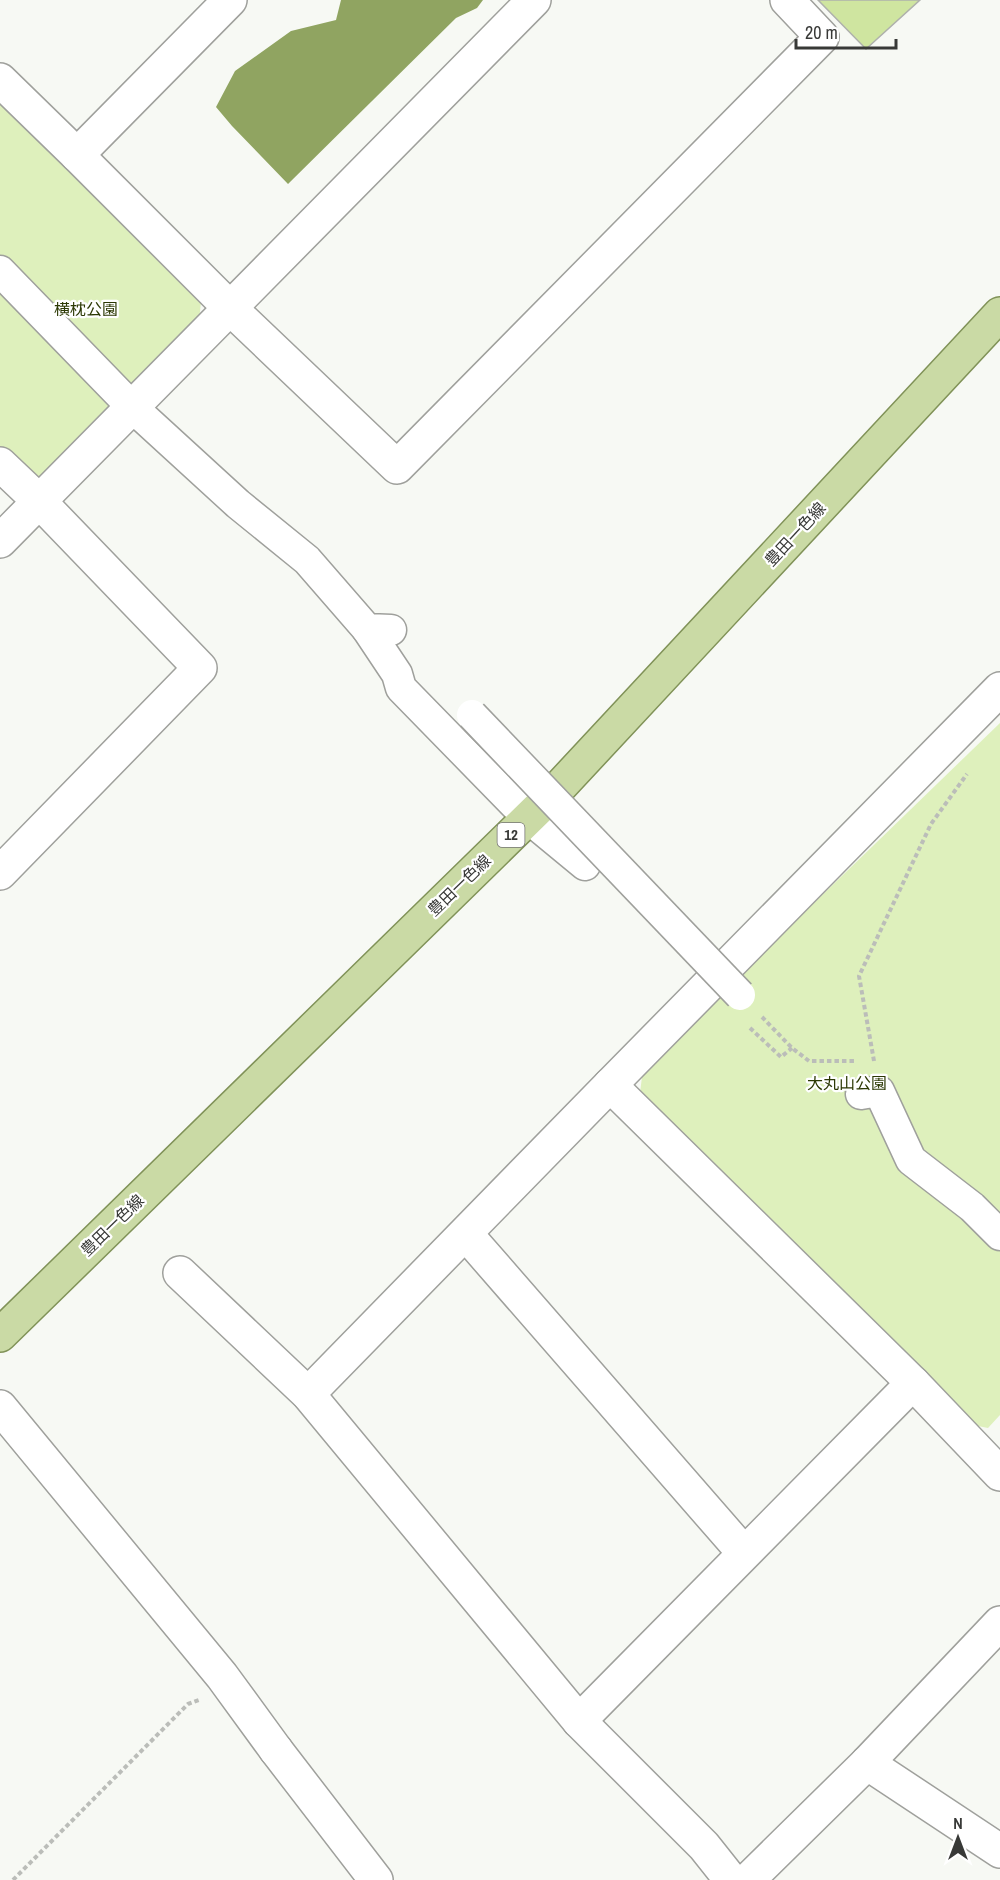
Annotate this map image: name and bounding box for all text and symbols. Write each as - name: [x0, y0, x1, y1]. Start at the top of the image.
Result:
- scale bar: [796, 12, 896, 50]
- text: 20 m: [805, 20, 838, 45]
- park label: 横枕公園: [54, 298, 118, 320]
- street label: 豊田一色線: [760, 497, 830, 571]
- road number: 12: [498, 823, 524, 847]
- street label: 豊田一色線: [423, 849, 495, 921]
- park label: 大丸山公園: [807, 1072, 887, 1094]
- street label: 豊田一色線: [76, 1189, 148, 1261]
- north arrow: [928, 1808, 988, 1868]
- text: N: [953, 1812, 963, 1834]

